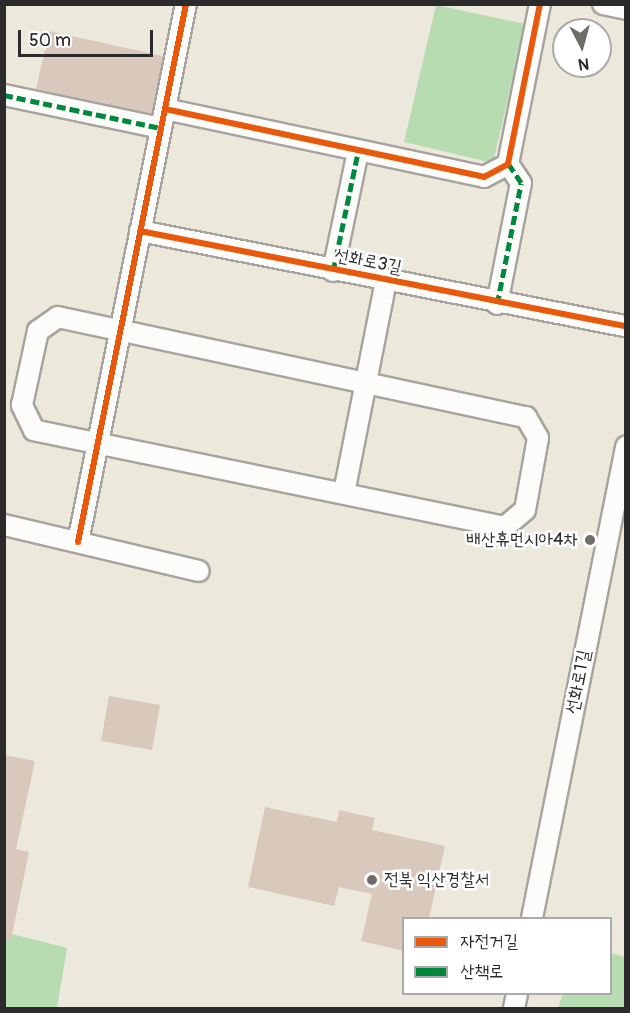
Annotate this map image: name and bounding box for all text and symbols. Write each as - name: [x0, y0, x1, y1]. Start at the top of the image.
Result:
- scale bar: [21, 18, 156, 56]
- north arrow: [552, 18, 612, 78]
- text: 50 m: [29, 29, 71, 52]
- text: N: [577, 53, 590, 74]
- street label: 선화로3길: [333, 245, 403, 279]
- place label: 배산휴먼시아4차: [466, 529, 578, 551]
- marker: 배산휴먼시아4차: [583, 533, 597, 547]
- street label: 선화로1길: [562, 648, 596, 716]
- place label: 전북 익산경찰서: [384, 869, 489, 891]
- marker: 전북 익산경찰서: [365, 873, 379, 887]
- legend: [402, 917, 612, 995]
- text: 자전거길: [460, 930, 518, 953]
- text: 산책로: [460, 960, 503, 983]

